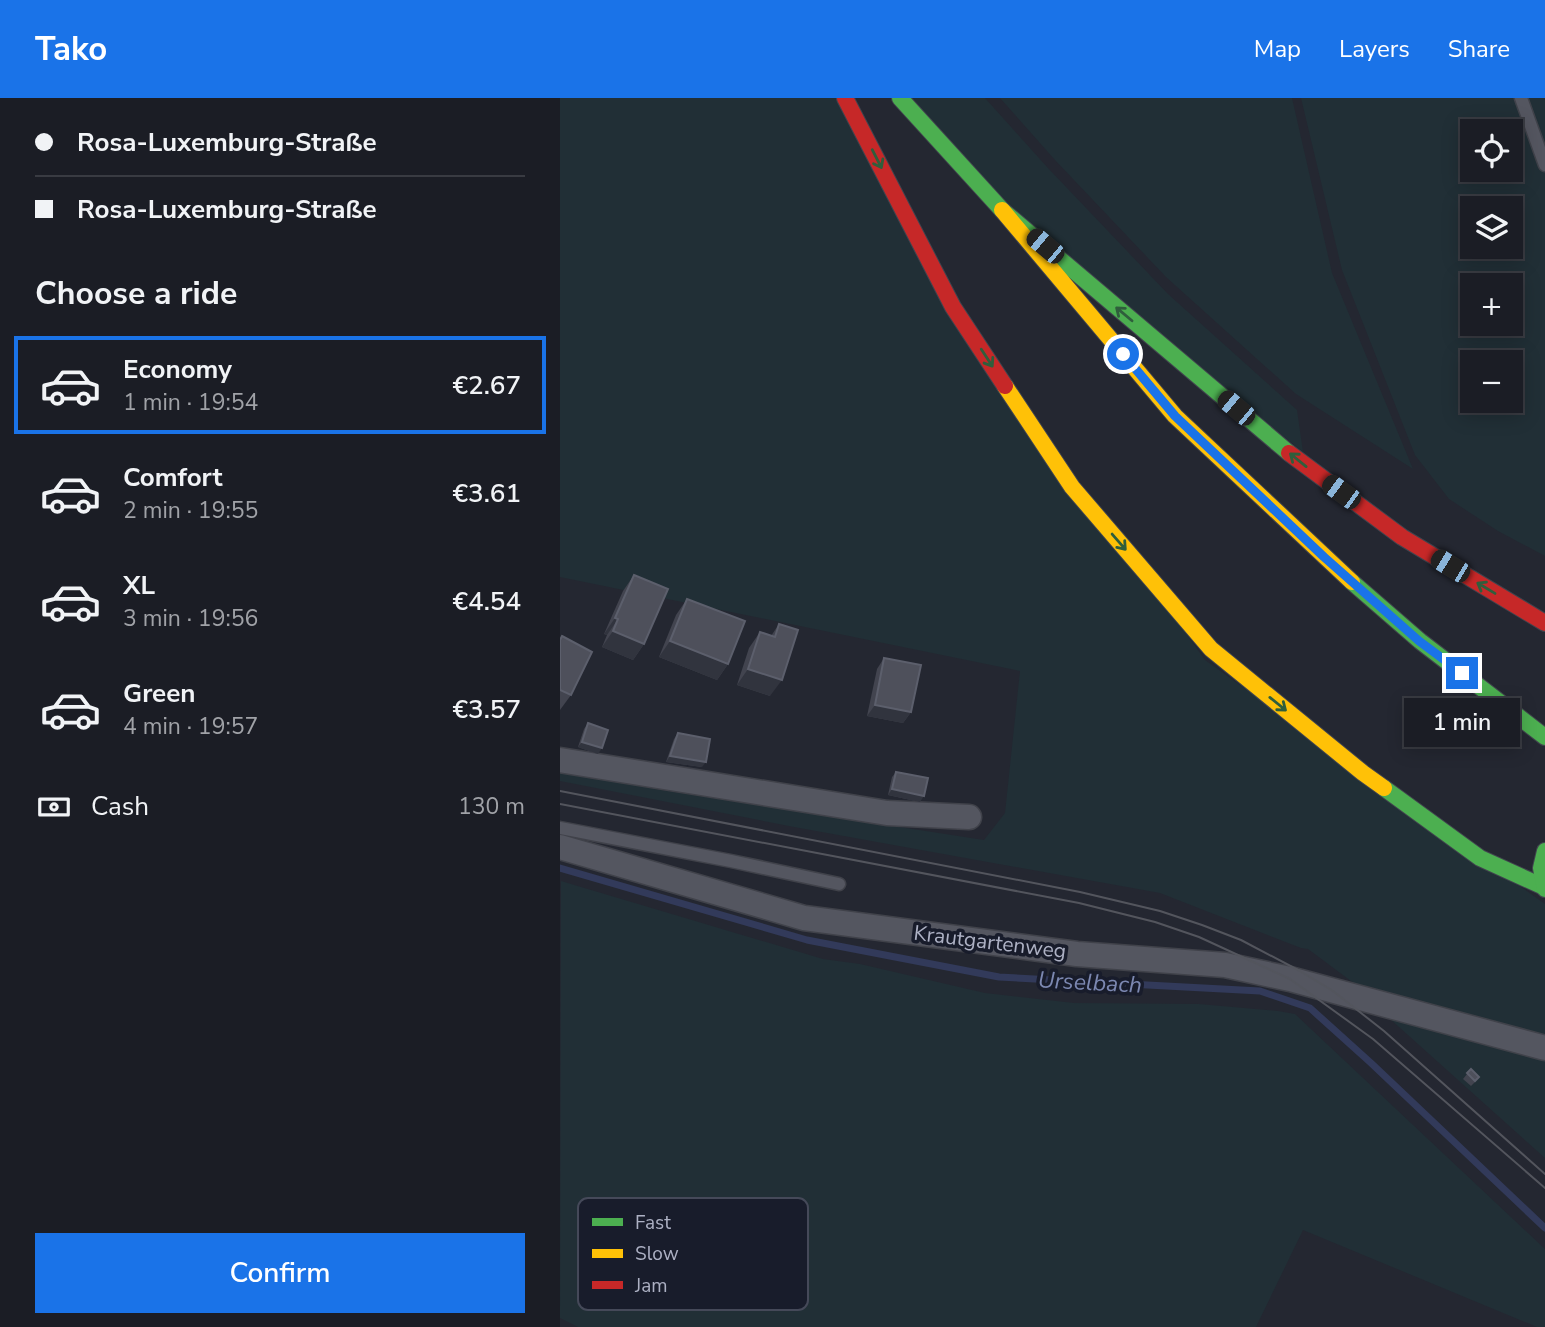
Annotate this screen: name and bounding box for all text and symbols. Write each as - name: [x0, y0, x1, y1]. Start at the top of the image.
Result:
- text: Tako: [35, 27, 107, 72]
- text: Map: [1254, 33, 1301, 65]
- text: Layers: [1339, 33, 1410, 65]
- text: Share: [1448, 33, 1510, 65]
- map controls: [1460, 119, 1523, 413]
- button: locate: [1460, 119, 1523, 182]
- text: Rosa-Luxemburg-Straße: [77, 125, 377, 160]
- one-way arrow: [870, 148, 884, 169]
- text: Rosa-Luxemburg-Straße: [77, 192, 377, 227]
- button: layers: [1460, 196, 1523, 259]
- car: [1023, 224, 1068, 268]
- text: Choose a ride: [35, 272, 237, 315]
- button: +: [1460, 273, 1523, 336]
- one-way arrow: [1116, 306, 1134, 321]
- route start: [1107, 338, 1139, 370]
- one-way arrow: [980, 347, 994, 367]
- button: −: [1460, 350, 1523, 413]
- text: Economy: [123, 352, 232, 387]
- icon: car: [39, 354, 102, 417]
- text: €2.67: [452, 368, 521, 403]
- car: [1214, 386, 1259, 430]
- text: 1 min · 19:54: [123, 387, 258, 418]
- one-way arrow: [1290, 453, 1308, 468]
- text: Comfort: [123, 460, 223, 495]
- icon: car: [39, 462, 102, 525]
- car: [1318, 471, 1365, 513]
- text: €3.61: [452, 476, 521, 511]
- text: 2 min · 19:55: [123, 495, 258, 526]
- one-way arrow: [1111, 533, 1127, 551]
- car: [1427, 546, 1474, 586]
- text: XL: [123, 568, 155, 603]
- icon: car: [39, 570, 102, 633]
- one-way arrow: [1477, 580, 1497, 594]
- text: €4.54: [452, 584, 521, 619]
- text: 3 min · 19:56: [123, 603, 258, 634]
- route end: [1446, 657, 1478, 689]
- text: Green: [123, 676, 196, 711]
- icon: car: [39, 678, 102, 741]
- text: €3.57: [452, 692, 521, 727]
- one-way arrow: [1268, 696, 1286, 712]
- callout: 1 min: [1404, 698, 1520, 746]
- text: 1 min: [1433, 707, 1491, 738]
- text: 4 min · 19:57: [123, 711, 258, 742]
- icon: cash: [35, 788, 73, 826]
- text: Cash: [91, 789, 149, 824]
- text: 130 m: [458, 791, 525, 822]
- street label: Krautgartenweg: [912, 919, 1068, 965]
- water label: Urselbach: [1037, 964, 1143, 1001]
- legend: [578, 1198, 808, 1310]
- text: Fast: [635, 1210, 671, 1236]
- button: Confirm: [35, 1233, 525, 1313]
- text: Slow: [635, 1241, 679, 1267]
- text: Jam: [634, 1273, 668, 1299]

